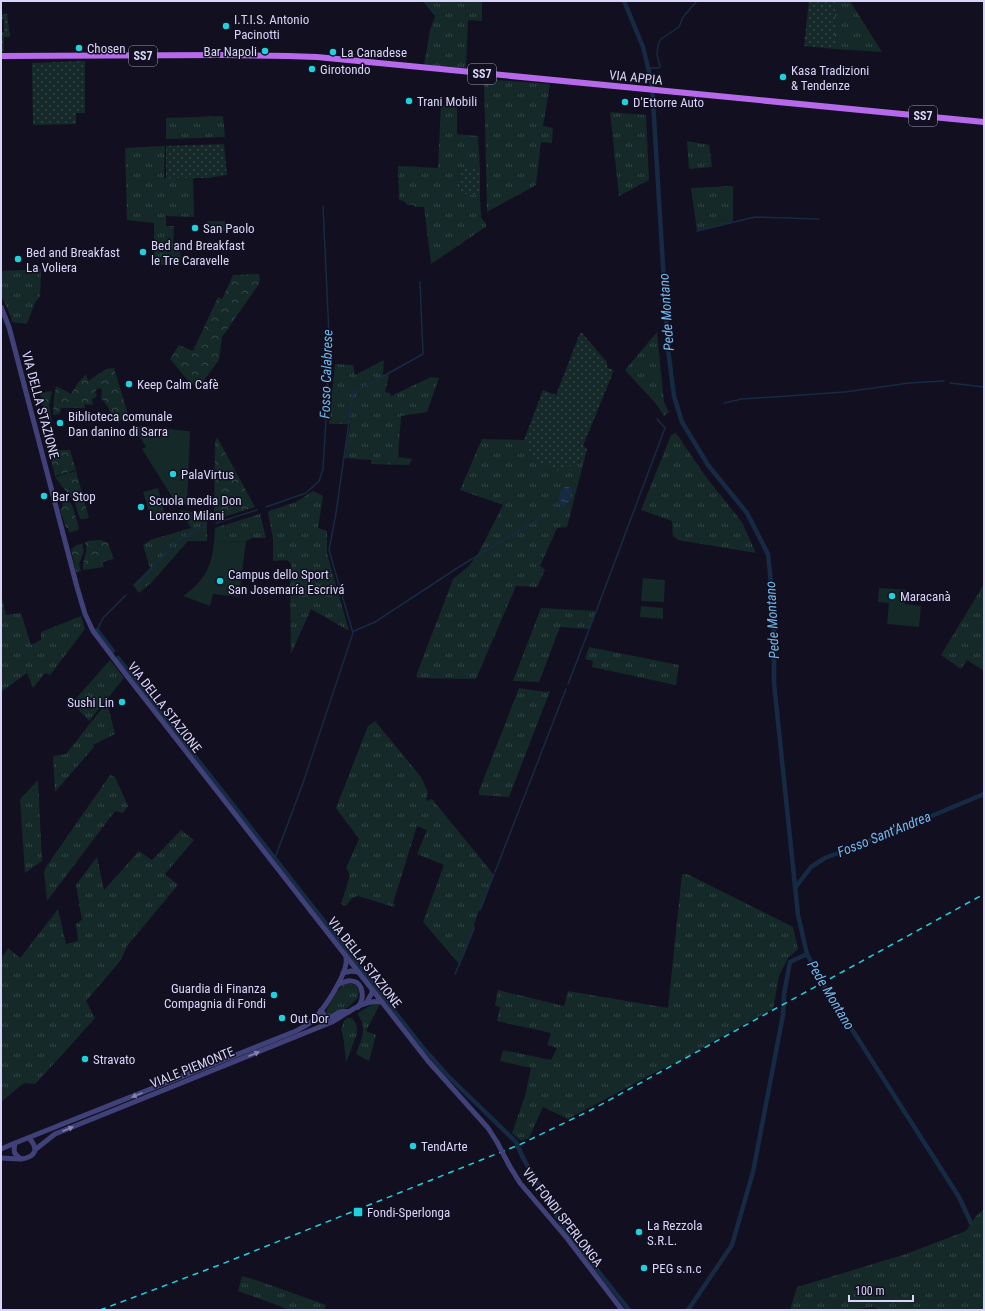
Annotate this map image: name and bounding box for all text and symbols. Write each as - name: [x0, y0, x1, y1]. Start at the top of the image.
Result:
- place label: I.T.I.S. Antonio Pacinotti: [234, 12, 309, 42]
- marker: I.T.I.S. Antonio Pacinotti: [221, 21, 231, 31]
- place label: Chosen: [87, 41, 126, 56]
- marker: Chosen: [74, 43, 84, 53]
- place label: Bar Napoli: [204, 44, 257, 59]
- place label: La Canadese: [341, 45, 407, 60]
- road number: SS7: [129, 46, 157, 66]
- marker: Bar Napoli: [260, 46, 270, 56]
- marker: La Canadese: [328, 47, 338, 57]
- place label: Girotondo: [320, 62, 371, 77]
- place label: Kasa Tradizioni & Tendenze: [791, 63, 869, 93]
- marker: Girotondo: [307, 64, 317, 74]
- road number: SS7: [468, 64, 496, 84]
- street label: VIA APPIA: [608, 67, 664, 88]
- marker: Kasa Tradizioni & Tendenze: [778, 72, 788, 82]
- place label: Trani Mobili: [417, 94, 477, 109]
- place label: D'Ettorre Auto: [633, 95, 704, 110]
- marker: Trani Mobili: [404, 96, 414, 106]
- marker: D'Ettorre Auto: [620, 97, 630, 107]
- road number: SS7: [909, 106, 937, 126]
- place label: San Paolo: [203, 221, 255, 236]
- marker: San Paolo: [190, 223, 200, 233]
- place label: Bed and Breakfast le Tre Caravelle: [151, 238, 245, 268]
- place label: Bed and Breakfast La Voliera: [26, 245, 120, 275]
- marker: Bed and Breakfast le Tre Caravelle: [138, 247, 148, 257]
- marker: Bed and Breakfast La Voliera: [13, 254, 23, 264]
- water label: Pede Montano: [655, 273, 677, 351]
- water label: Fosso Calabrese: [316, 329, 336, 419]
- street label: VIA DELLA STAZIONE: [19, 350, 62, 461]
- place label: Keep Calm Cafè: [137, 377, 219, 392]
- marker: Keep Calm Cafè: [124, 379, 134, 389]
- place label: Biblioteca comunale Dan danino di Sarra: [68, 409, 172, 439]
- marker: Biblioteca comunale Dan danino di Sarra: [55, 418, 65, 428]
- place label: PalaVirtus: [181, 467, 234, 482]
- marker: PalaVirtus: [168, 469, 178, 479]
- place label: Bar Stop: [52, 489, 96, 504]
- marker: Bar Stop: [39, 491, 49, 501]
- place label: Scuola media Don Lorenzo Milani: [149, 493, 242, 523]
- marker: Scuola media Don Lorenzo Milani: [136, 502, 146, 512]
- place label: Campus dello Sport San Josemaría Escrivá: [228, 567, 344, 597]
- marker: Campus dello Sport San Josemaría Escrivá: [215, 576, 225, 586]
- water label: Pede Montano: [762, 581, 782, 659]
- place label: Maracanà: [900, 589, 951, 604]
- marker: Maracanà: [887, 591, 897, 601]
- street label: VIA DELLA STAZIONE: [125, 659, 205, 756]
- place label: Sushi Lin: [67, 695, 114, 710]
- marker: Sushi Lin: [117, 697, 127, 707]
- water label: Fosso Sant'Andrea: [835, 808, 933, 860]
- street label: VIA DELLA STAZIONE: [325, 914, 405, 1011]
- water label: Pede Montano: [804, 958, 858, 1033]
- place label: Guardia di Finanza Compagnia di Fondi: [164, 981, 266, 1011]
- marker: Guardia di Finanza Compagnia di Fondi: [269, 990, 279, 1000]
- place label: Out Dor: [290, 1011, 329, 1026]
- marker: Out Dor: [277, 1013, 287, 1023]
- street label: VIALE PIEMONTE: [148, 1044, 236, 1091]
- one-way arrow: [249, 1051, 261, 1057]
- place label: Stravato: [93, 1052, 135, 1067]
- marker: Stravato: [80, 1054, 90, 1064]
- one-way arrow: [131, 1092, 143, 1098]
- one-way arrow: [63, 1125, 75, 1131]
- place label: TendArte: [421, 1139, 468, 1154]
- marker: TendArte: [408, 1141, 418, 1151]
- street label: VIA FONDI SPERLONGA: [519, 1165, 606, 1270]
- place label: Fondi-Sperlonga: [367, 1205, 450, 1220]
- marker: Fondi-Sperlonga: [352, 1206, 364, 1218]
- place label: La Rezzola S.R.L.: [647, 1218, 702, 1248]
- marker: La Rezzola S.R.L.: [634, 1227, 644, 1237]
- place label: PEG s.n.c: [652, 1261, 701, 1276]
- marker: PEG s.n.c: [639, 1263, 649, 1273]
- scale bar: [849, 1277, 913, 1303]
- text: 100 m: [855, 1284, 885, 1298]

